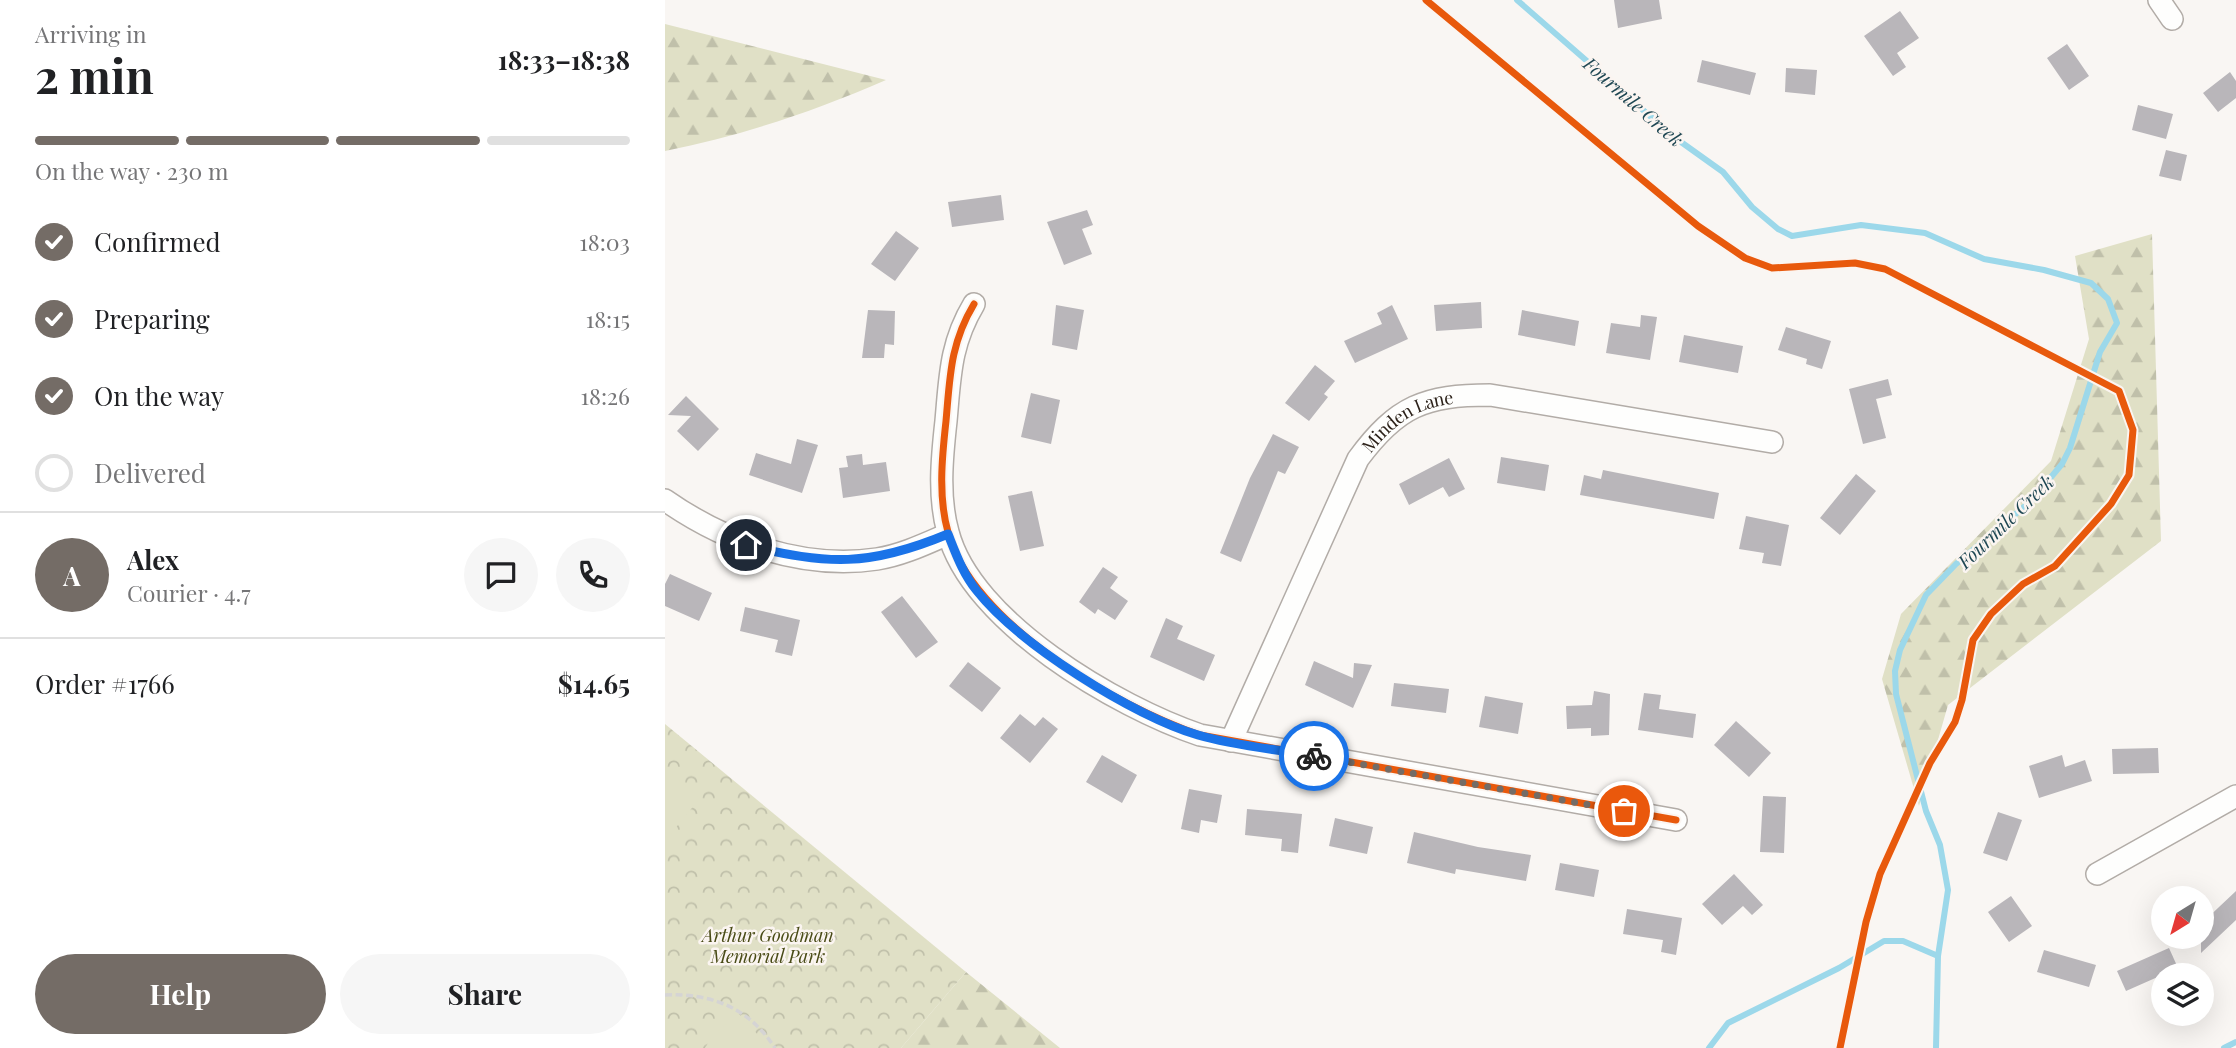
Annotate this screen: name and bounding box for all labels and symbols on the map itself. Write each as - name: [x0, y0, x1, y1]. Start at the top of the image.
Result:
- water label: Fourmile Creek: [1578, 50, 1690, 152]
- street label: Minden Lane: [1356, 385, 1455, 457]
- water label: Fourmile Creek: [1951, 468, 2059, 574]
- pin: [716, 515, 776, 575]
- courier: [1279, 721, 1349, 791]
- pin: [1594, 781, 1654, 841]
- north arrow: [2151, 886, 2214, 948]
- park label: Arthur Goodman Memorial Park: [700, 923, 834, 968]

